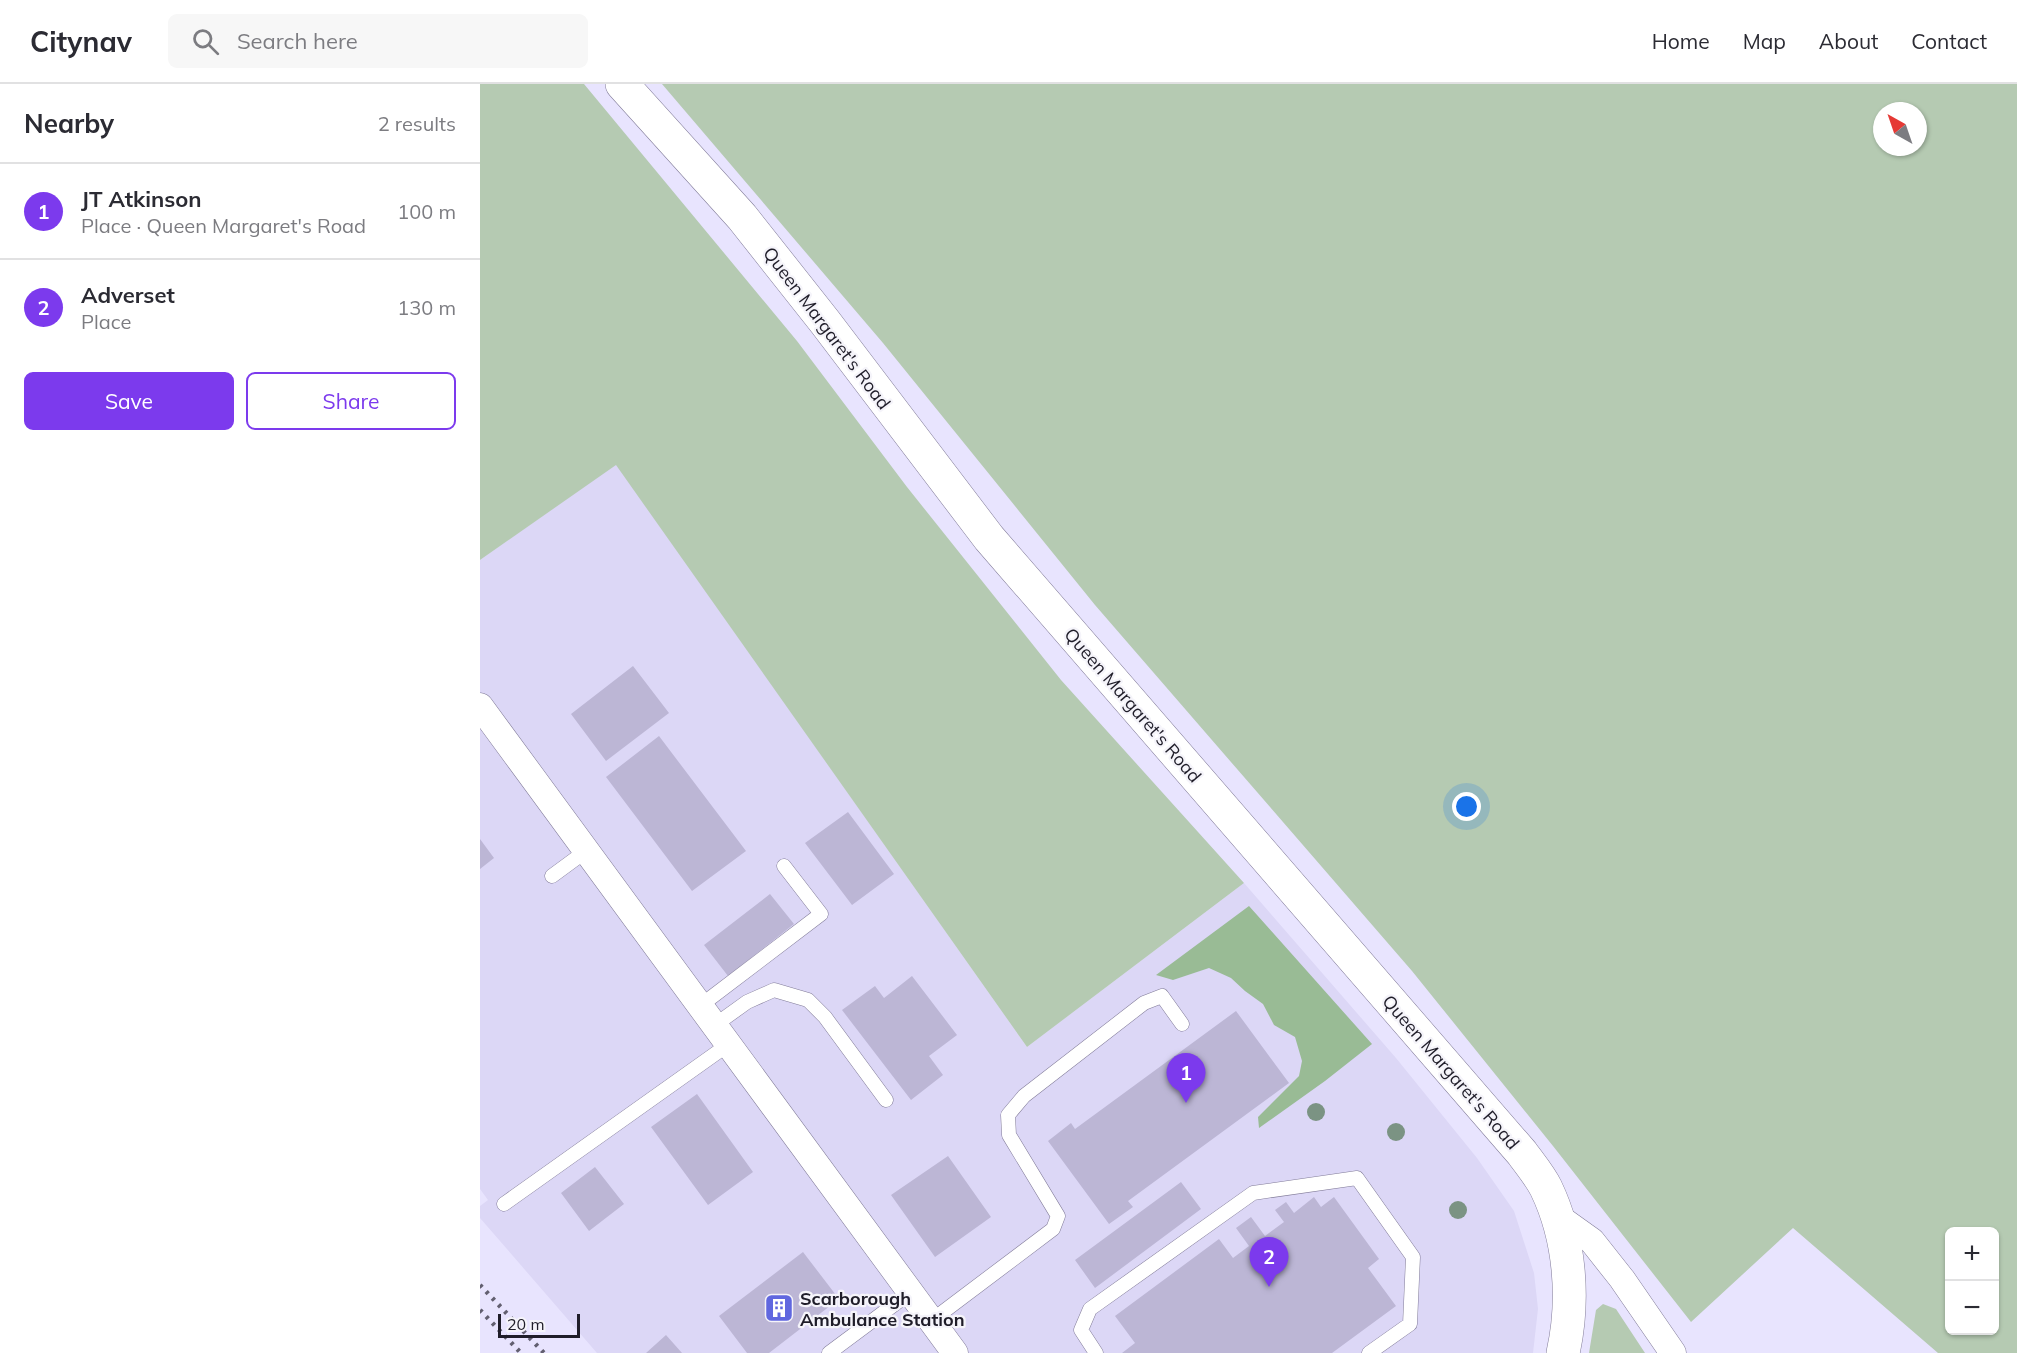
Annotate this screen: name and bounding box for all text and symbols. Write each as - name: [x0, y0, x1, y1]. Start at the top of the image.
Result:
- search box: [168, 14, 588, 68]
- text: Citynav: [30, 24, 132, 59]
- icon: search: [189, 25, 222, 58]
- text: Search here: [237, 27, 358, 55]
- text: Home: [1652, 28, 1710, 54]
- text: Map: [1743, 28, 1786, 54]
- text: About: [1819, 28, 1878, 54]
- text: Contact: [1911, 28, 1987, 54]
- north arrow: [1873, 102, 1927, 156]
- text: Nearby: [24, 107, 114, 140]
- text: 2 results: [378, 111, 456, 136]
- text: JT Atkinson: [81, 185, 202, 213]
- text: 1: [38, 199, 50, 224]
- text: 100 m: [397, 199, 456, 224]
- text: Place · Queen Margaret's Road: [81, 213, 366, 238]
- street label: Queen Margaret's Road: [758, 242, 896, 414]
- text: Adverset: [81, 281, 175, 309]
- text: 2: [38, 295, 50, 320]
- text: 130 m: [397, 295, 456, 320]
- text: Place: [81, 309, 131, 334]
- button: Save: [24, 372, 234, 430]
- button: Share: [246, 372, 456, 430]
- street label: Queen Margaret's Road: [1059, 623, 1207, 787]
- your location: [1452, 792, 1481, 821]
- street label: Queen Margaret's Road: [1377, 990, 1525, 1154]
- pin: 1: [1166, 1054, 1206, 1103]
- map controls: [1945, 1227, 1999, 1335]
- button: +: [1945, 1227, 1999, 1281]
- pin: 2: [1250, 1238, 1288, 1287]
- button: −: [1945, 1281, 1999, 1335]
- place label: Scarborough Ambulance Station: [800, 1287, 965, 1331]
- building icon: Scarborough Ambulance Station: [763, 1292, 795, 1324]
- scale bar: [498, 1311, 580, 1338]
- text: 20 m: [507, 1314, 544, 1334]

